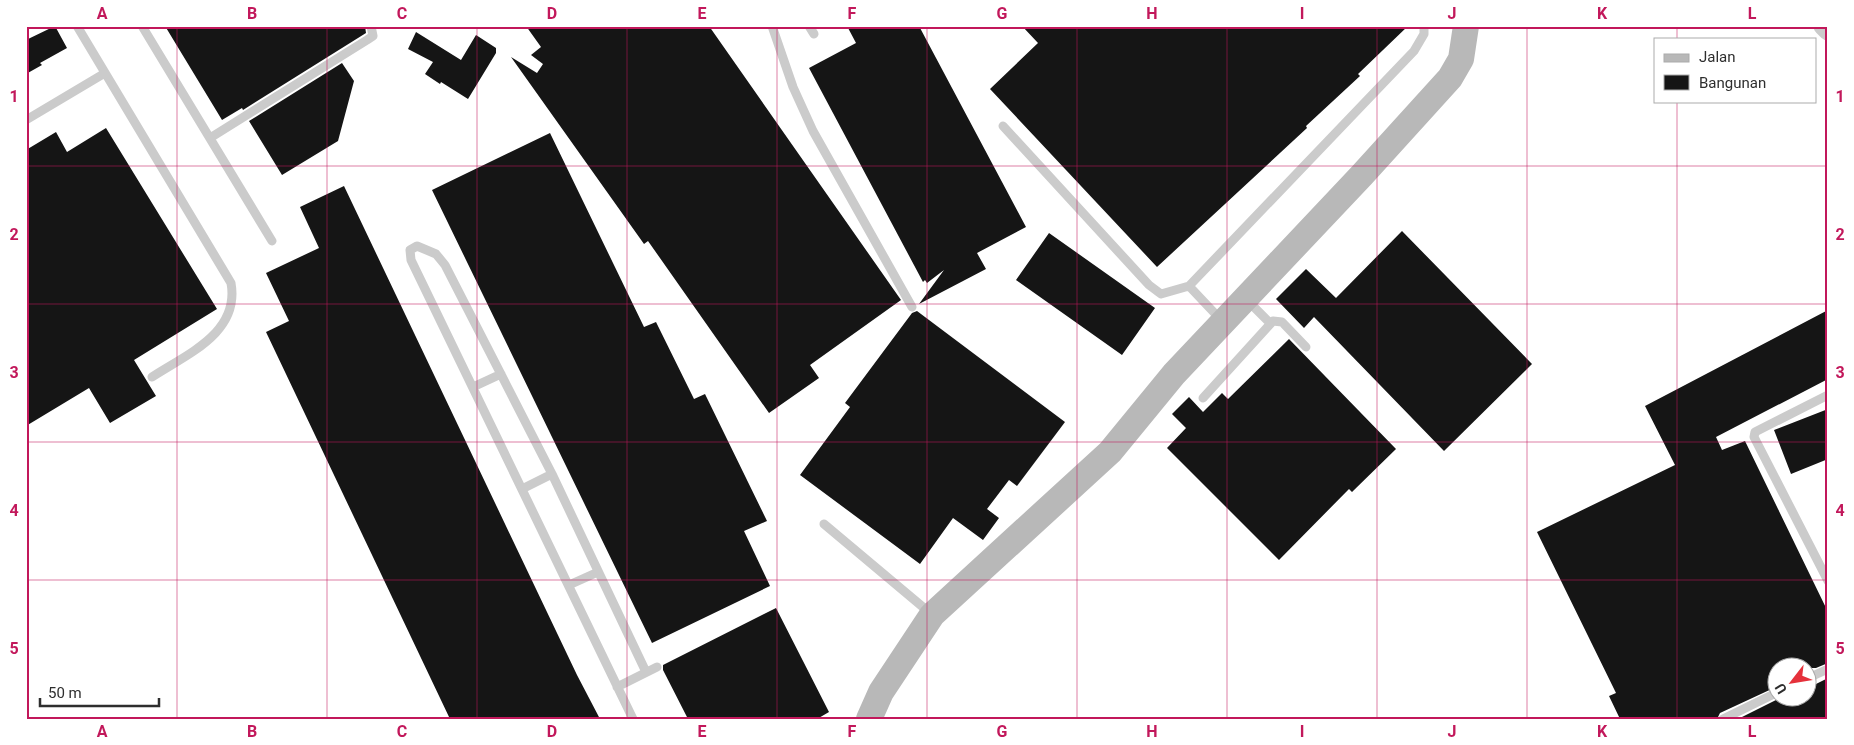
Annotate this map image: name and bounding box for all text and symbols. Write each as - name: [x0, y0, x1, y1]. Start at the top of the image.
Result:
- text: A: [97, 4, 108, 23]
- text: B: [247, 4, 257, 23]
- text: C: [397, 4, 407, 23]
- text: D: [547, 4, 557, 23]
- text: E: [698, 4, 707, 23]
- text: F: [848, 4, 857, 23]
- text: G: [997, 4, 1008, 23]
- text: H: [1146, 4, 1158, 23]
- text: I: [1300, 4, 1304, 23]
- text: J: [1448, 4, 1456, 23]
- text: K: [1597, 4, 1608, 23]
- text: L: [1748, 4, 1757, 23]
- legend: [1654, 38, 1816, 102]
- text: Jalan: [1699, 48, 1736, 66]
- text: Bangunan: [1699, 74, 1766, 92]
- text: 1: [9, 87, 19, 106]
- text: 1: [1835, 87, 1845, 106]
- text: 2: [9, 225, 19, 244]
- text: 2: [1835, 225, 1845, 244]
- text: 3: [9, 363, 19, 382]
- text: 3: [1835, 363, 1845, 382]
- text: 4: [9, 501, 19, 520]
- text: 4: [1835, 501, 1845, 520]
- text: 5: [9, 639, 19, 658]
- text: 5: [1835, 639, 1845, 658]
- north arrow: [1766, 658, 1816, 708]
- scale bar: [40, 675, 159, 707]
- text: U: [1772, 681, 1790, 697]
- text: 50 m: [48, 684, 82, 702]
- text: A: [97, 722, 108, 741]
- text: B: [247, 722, 257, 741]
- text: C: [397, 722, 407, 741]
- text: D: [547, 722, 557, 741]
- text: E: [698, 722, 707, 741]
- text: F: [848, 722, 857, 741]
- text: G: [997, 722, 1008, 741]
- text: H: [1146, 722, 1158, 741]
- text: I: [1300, 722, 1304, 741]
- text: J: [1448, 722, 1456, 741]
- text: K: [1597, 722, 1608, 741]
- text: L: [1748, 722, 1757, 741]

